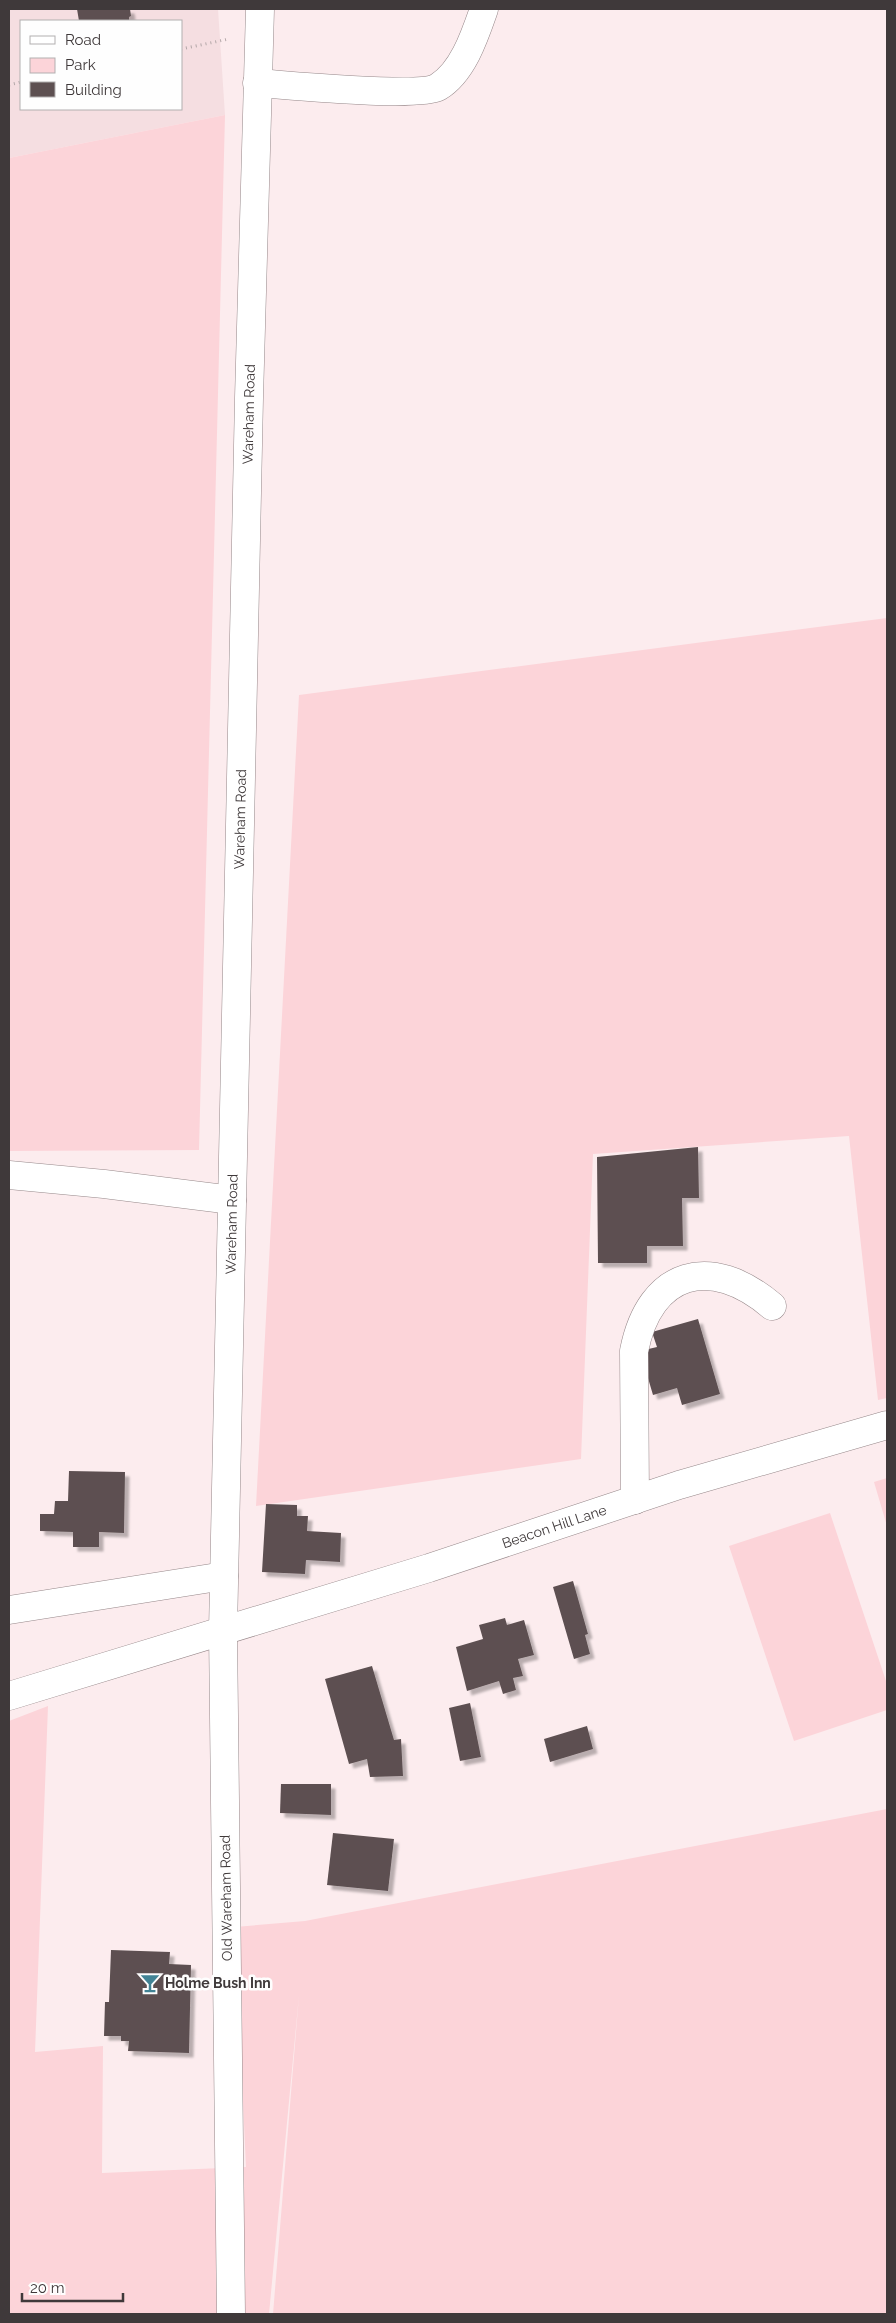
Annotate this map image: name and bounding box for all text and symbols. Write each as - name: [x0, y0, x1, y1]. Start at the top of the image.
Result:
- legend: [20, 20, 182, 110]
- text: Road: [65, 31, 101, 49]
- text: Park: [65, 56, 96, 74]
- text: Building: [65, 81, 122, 99]
- street label: Wareham Road: [240, 364, 258, 465]
- street label: Wareham Road: [231, 769, 249, 870]
- street label: Wareham Road: [223, 1174, 241, 1274]
- street label: Beacon Hill Lane: [500, 1502, 609, 1551]
- street label: Old Wareham Road: [217, 1835, 235, 1961]
- bar icon: Holme Bush Inn: [139, 1972, 161, 1994]
- place label: Holme Bush Inn: [165, 1975, 271, 1991]
- scale bar: [22, 2270, 124, 2302]
- text: 20 m: [30, 2279, 65, 2297]

